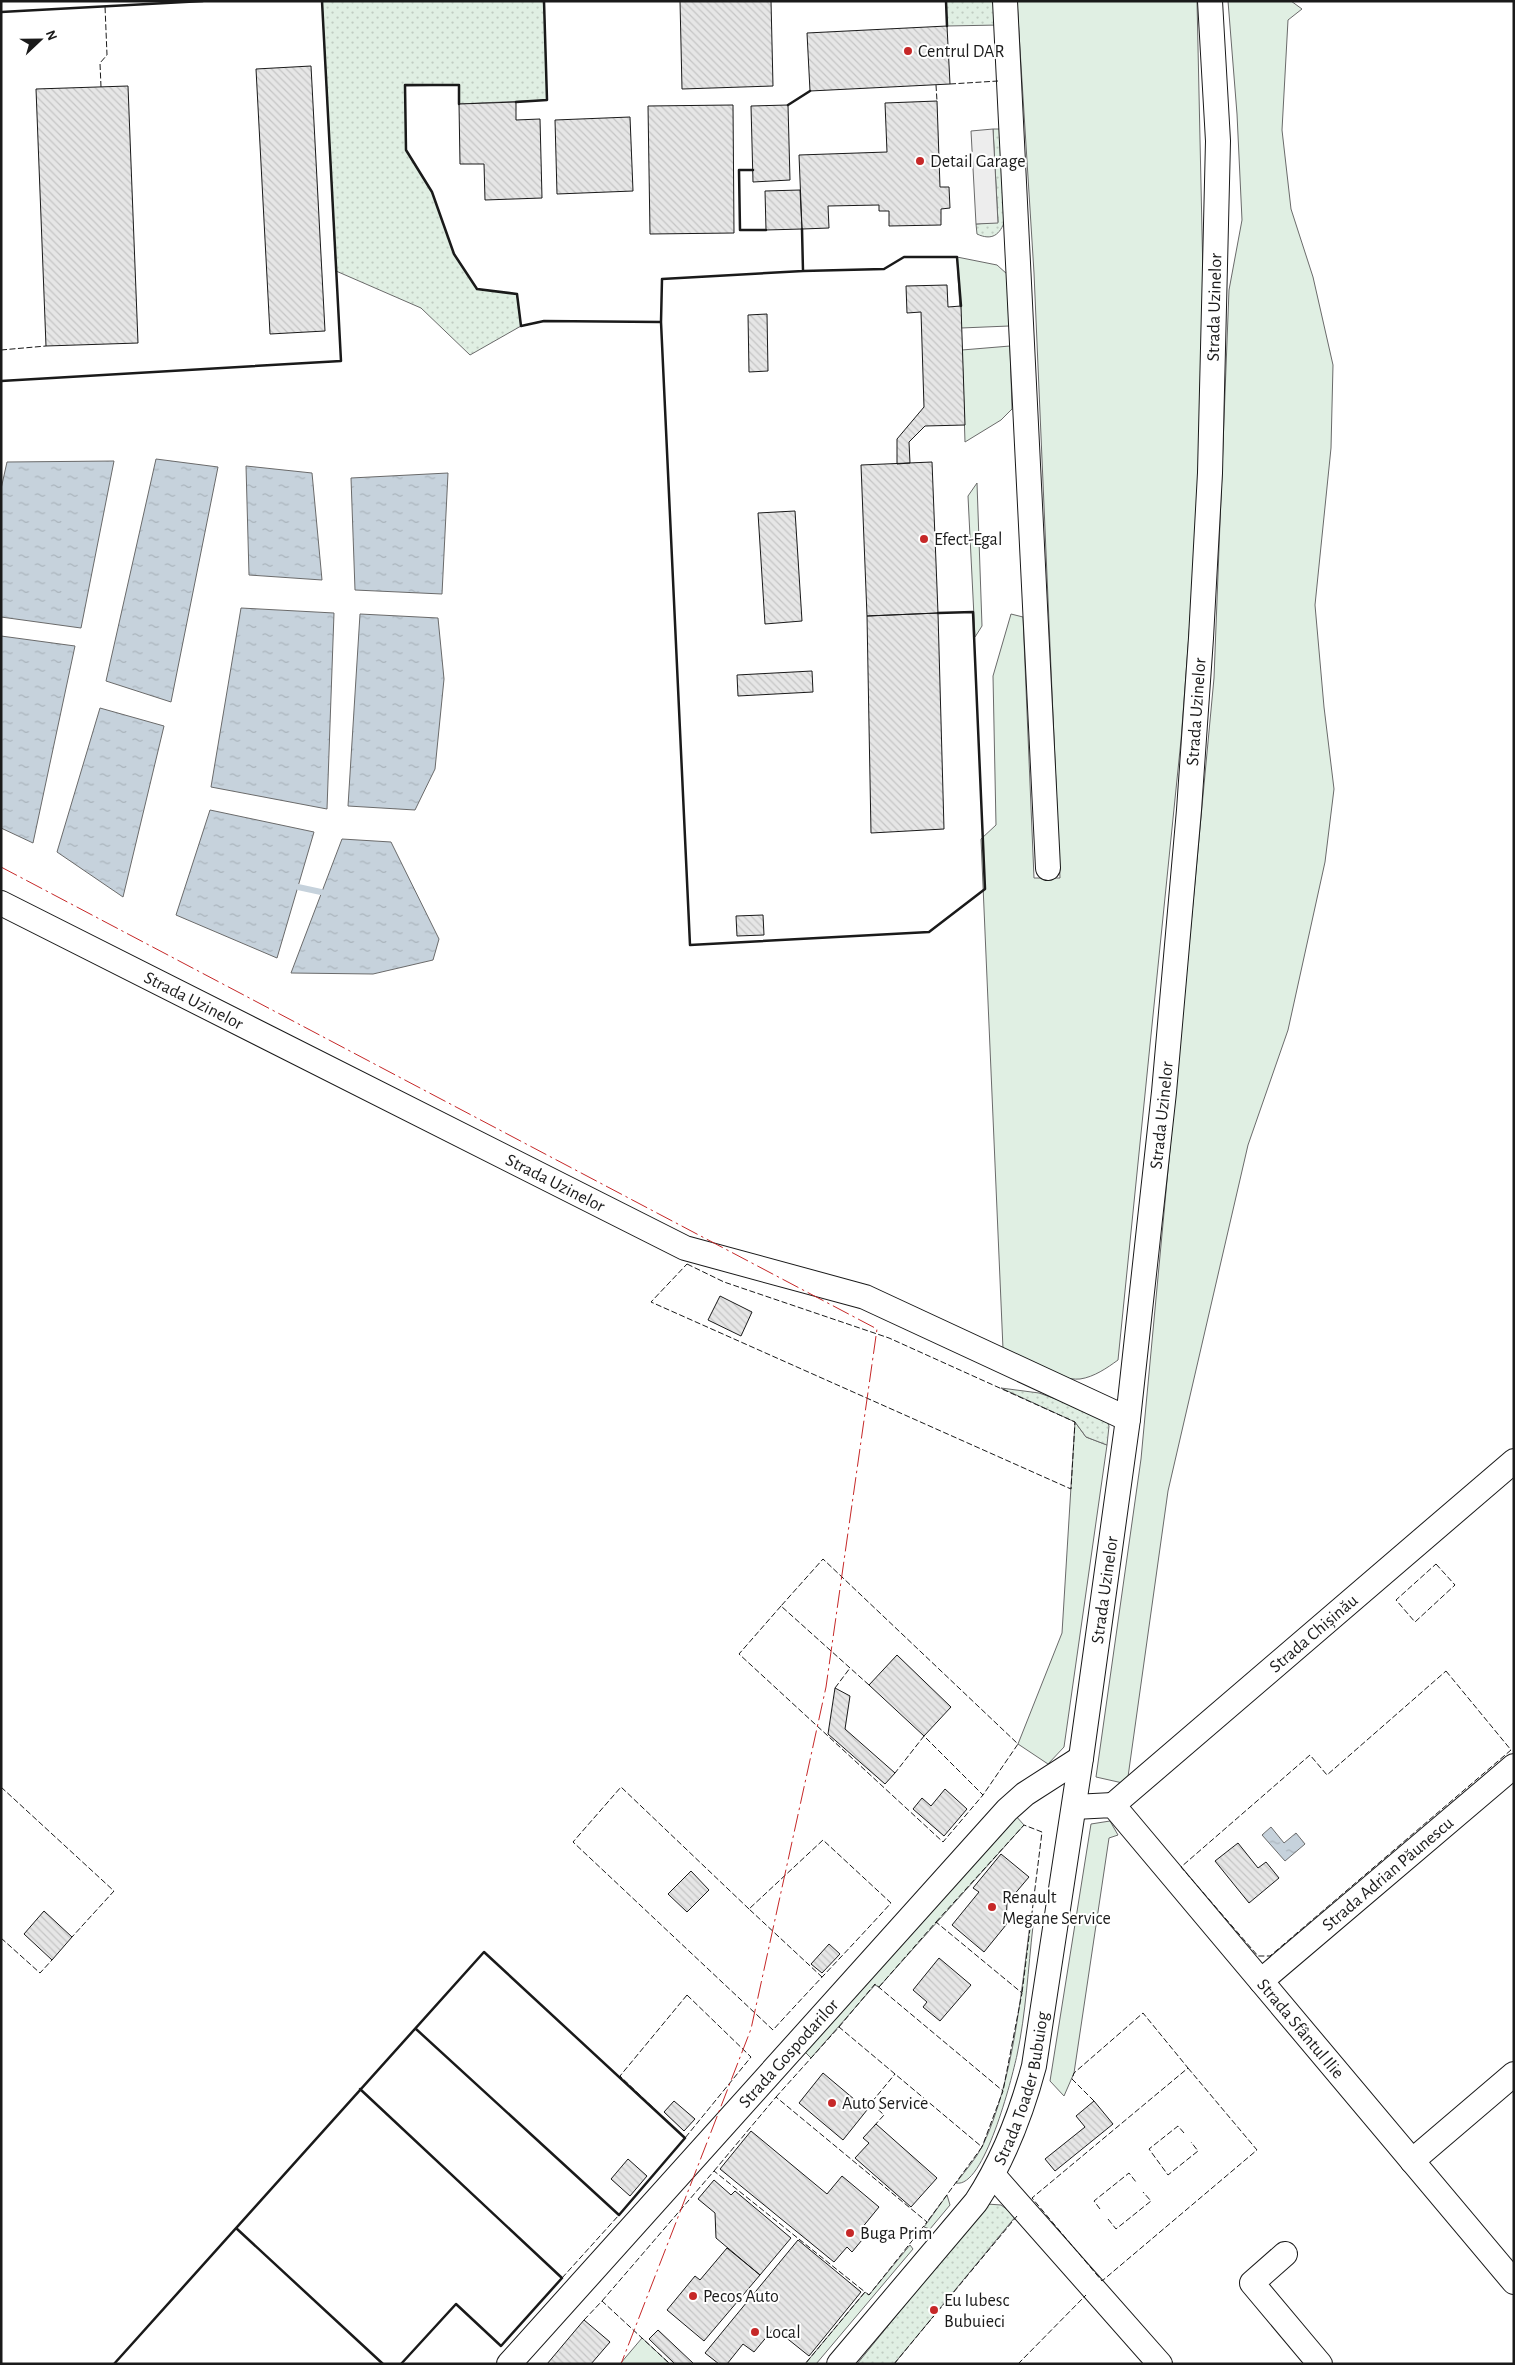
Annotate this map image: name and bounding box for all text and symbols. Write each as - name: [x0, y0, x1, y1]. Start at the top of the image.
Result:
- north arrow: [15, 15, 65, 65]
- text: N: [43, 28, 59, 43]
- place label: Centrul DAR: [918, 43, 1005, 61]
- marker: Centrul DAR: [902, 45, 914, 57]
- place label: Detail Garage: [930, 153, 1026, 171]
- marker: Detail Garage: [914, 155, 926, 167]
- street label: Strada Uzinelor: [1205, 253, 1225, 362]
- place label: Efect-Egal: [934, 531, 1002, 549]
- marker: Efect-Egal: [918, 533, 930, 545]
- street label: Strada Uzinelor: [1184, 657, 1210, 767]
- street label: Strada Uzinelor: [141, 969, 246, 1034]
- street label: Strada Uzinelor: [1148, 1060, 1177, 1170]
- street label: Strada Uzinelor: [503, 1151, 608, 1216]
- street label: Strada Uzinelor: [1089, 1535, 1122, 1645]
- street label: Strada Chișinău: [1266, 1591, 1362, 1676]
- street label: Strada Adrian Păunescu: [1319, 1814, 1457, 1935]
- place label: Renault Megane Service: [1002, 1889, 1111, 1928]
- marker: Renault Megane Service: [986, 1901, 998, 1913]
- street label: Strada Sfântul Ilie: [1253, 1976, 1347, 2083]
- street label: Strada Gospodarilor: [736, 1996, 843, 2112]
- street label: Strada Toader Bubuiog: [991, 2010, 1052, 2168]
- place label: Auto Service: [842, 2095, 928, 2113]
- marker: Auto Service: [826, 2097, 838, 2109]
- place label: Buga Prim: [860, 2225, 932, 2243]
- marker: Buga Prim: [844, 2227, 856, 2239]
- place label: Pecos Auto: [703, 2288, 779, 2306]
- marker: Pecos Auto: [687, 2290, 699, 2302]
- place label: Eu Iubesc Bubuieci: [944, 2292, 1009, 2331]
- marker: Eu Iubesc Bubuieci: [928, 2304, 940, 2316]
- place label: Local: [765, 2324, 801, 2342]
- marker: Local: [749, 2326, 761, 2338]

